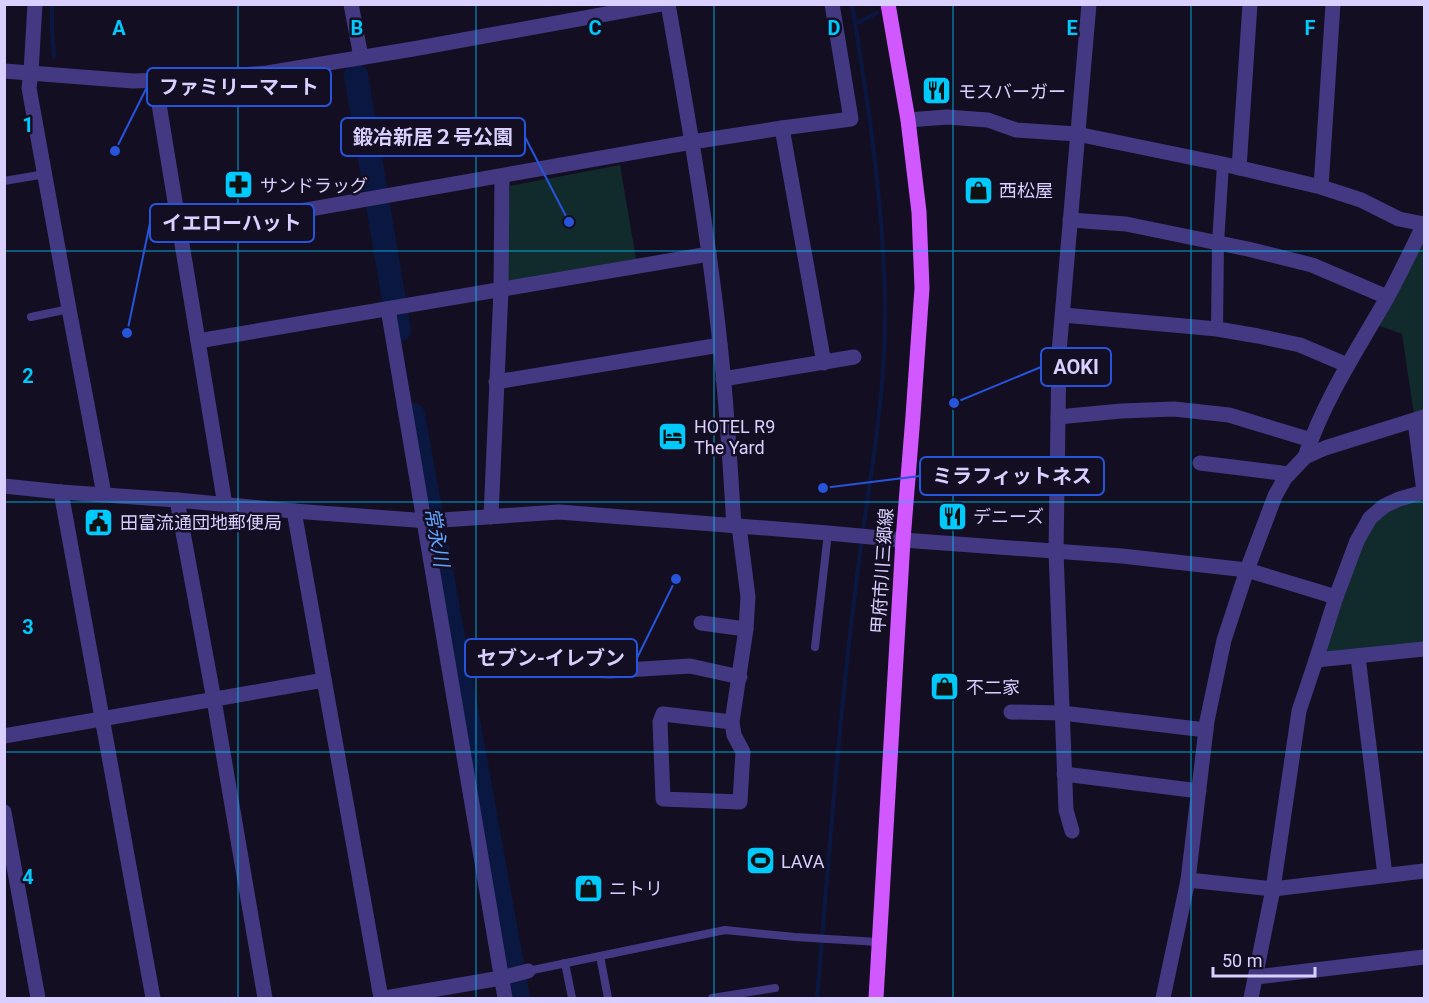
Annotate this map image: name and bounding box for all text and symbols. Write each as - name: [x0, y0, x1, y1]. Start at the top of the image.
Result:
- text: A: [112, 16, 126, 40]
- text: B: [351, 16, 363, 40]
- text: C: [588, 16, 602, 40]
- text: D: [828, 16, 841, 40]
- text: E: [1066, 16, 1078, 40]
- text: F: [1305, 16, 1316, 40]
- callout: ファミリーマート: [147, 68, 331, 106]
- text: ファミリーマート: [159, 75, 319, 99]
- restaurant icon: モスバーガー: [921, 75, 953, 107]
- place label: モスバーガー: [958, 81, 1066, 102]
- text: 1: [22, 113, 34, 137]
- callout: 鍛冶新居２号公園: [341, 118, 525, 156]
- text: 鍛冶新居２号公園: [352, 125, 513, 149]
- pharmacy icon: サンドラッグ: [223, 169, 255, 201]
- shop icon: 西松屋: [962, 174, 994, 206]
- place label: サンドラッグ: [260, 175, 368, 196]
- place label: 西松屋: [999, 180, 1053, 201]
- callout: イエローハット: [150, 204, 314, 242]
- text: イエローハット: [162, 211, 302, 235]
- callout: AOKI: [1041, 348, 1111, 386]
- text: AOKI: [1053, 355, 1099, 379]
- text: 2: [22, 364, 34, 388]
- place label: HOTEL R9 The Yard: [694, 416, 775, 458]
- hotel icon: HOTEL R9 The Yard: [657, 420, 689, 452]
- callout: ミラフィットネス: [920, 457, 1104, 495]
- text: ミラフィットネス: [932, 464, 1092, 488]
- restaurant icon: デニーズ: [936, 500, 968, 532]
- water label: 常永川: [420, 505, 454, 571]
- public building icon: 田富流通団地郵便局: [83, 506, 115, 538]
- place label: デニーズ: [973, 506, 1044, 527]
- street label: 甲府市川三郷線: [867, 507, 897, 635]
- place label: 田富流通団地郵便局: [120, 512, 282, 533]
- text: 3: [22, 615, 34, 639]
- callout: セブン-イレブン: [465, 639, 637, 677]
- text: セブン-イレブン: [477, 646, 625, 670]
- shop icon: 不二家: [929, 671, 961, 703]
- place label: 不二家: [966, 677, 1020, 698]
- sports icon: LAVA: [744, 845, 776, 877]
- place label: LAVA: [781, 851, 825, 872]
- text: 4: [22, 865, 34, 889]
- shop icon: ニトリ: [572, 872, 604, 904]
- place label: ニトリ: [609, 878, 663, 899]
- scale bar: [1213, 940, 1315, 978]
- text: 50 m: [1222, 950, 1262, 971]

